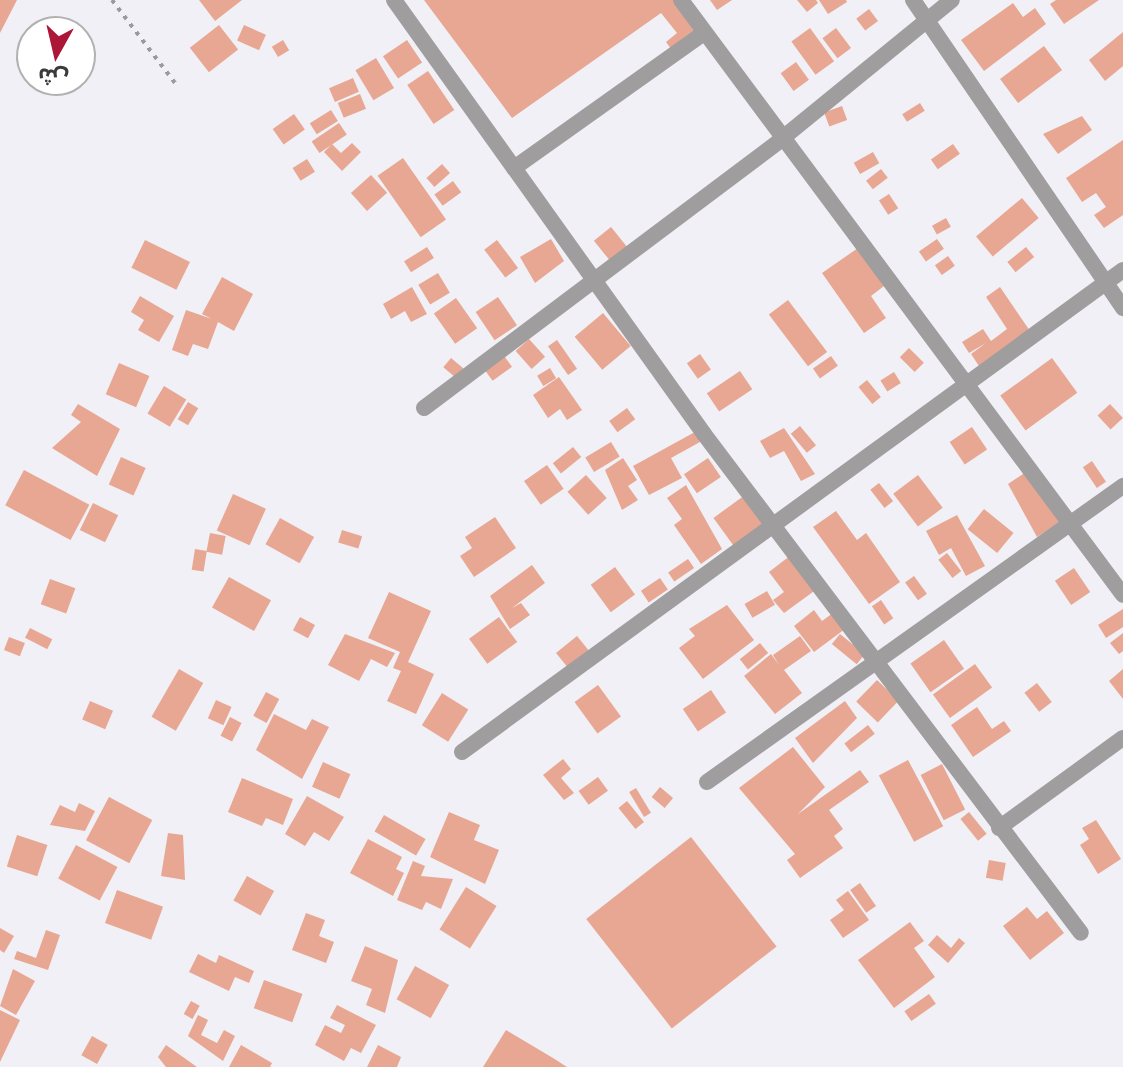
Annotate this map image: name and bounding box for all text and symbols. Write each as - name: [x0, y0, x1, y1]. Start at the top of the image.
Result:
- north arrow: [16, 16, 96, 96]
- text: ش: [36, 61, 70, 95]

